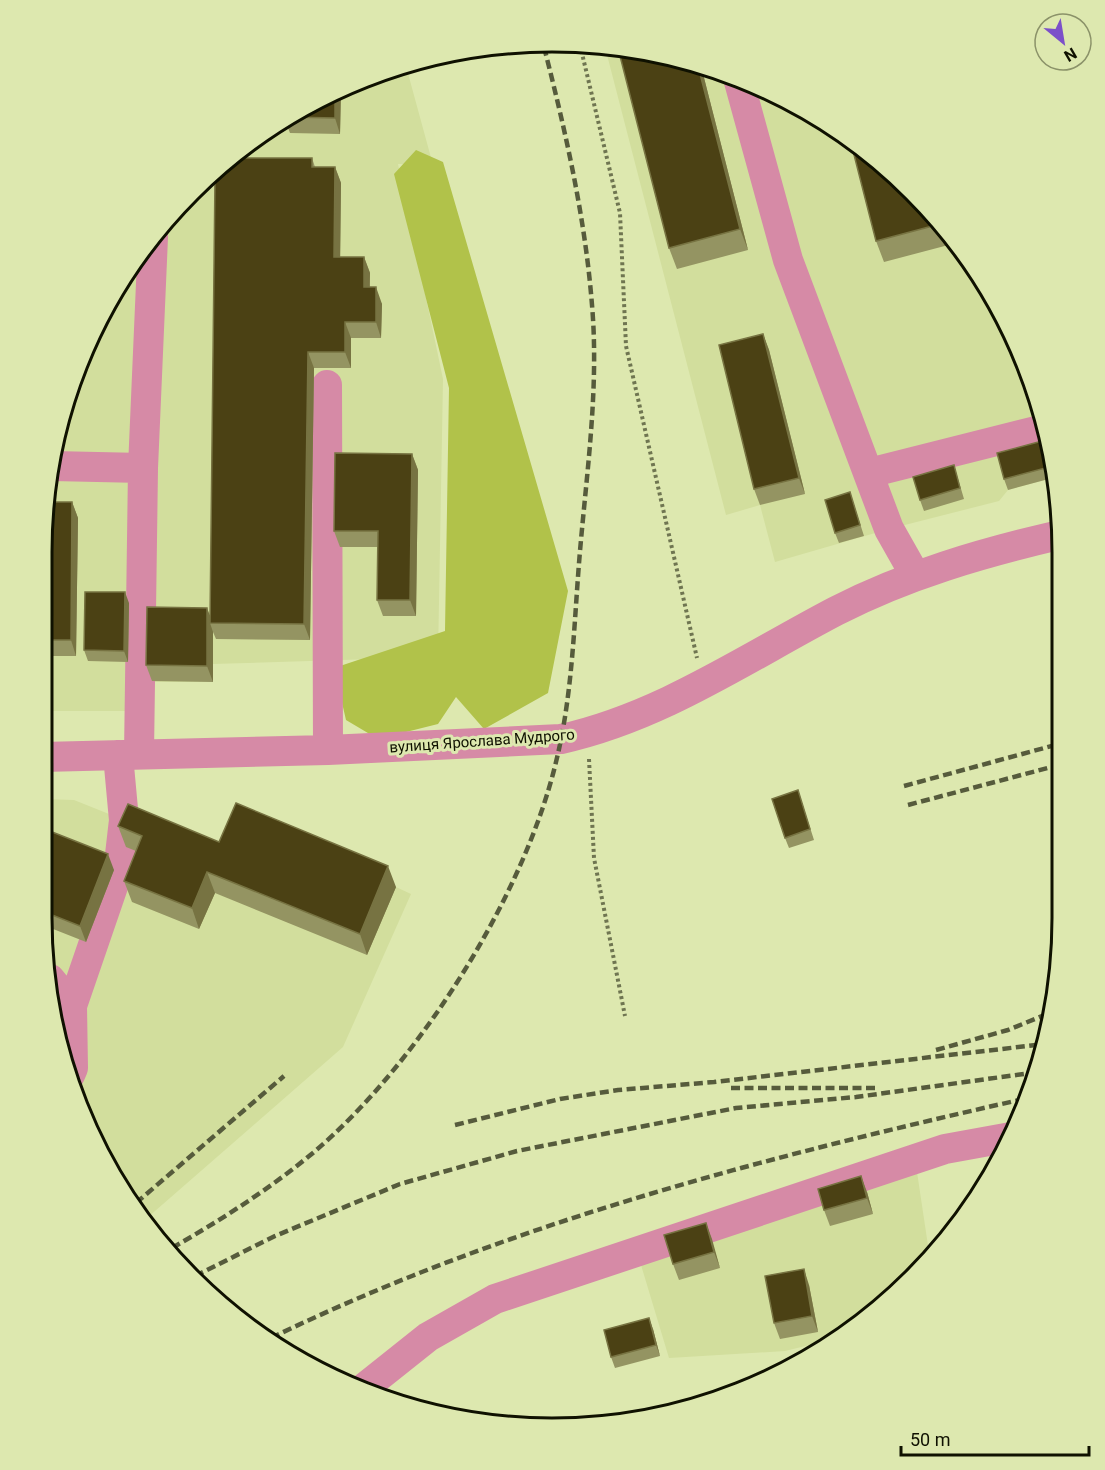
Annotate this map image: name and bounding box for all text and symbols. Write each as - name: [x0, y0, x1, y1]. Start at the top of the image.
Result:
- north arrow: [1033, 12, 1093, 72]
- text: N: [1061, 44, 1080, 66]
- street label: вулиця Ярослава Мудрого: [389, 726, 575, 756]
- scale bar: [901, 1419, 1088, 1457]
- text: 50 m: [910, 1429, 950, 1450]

